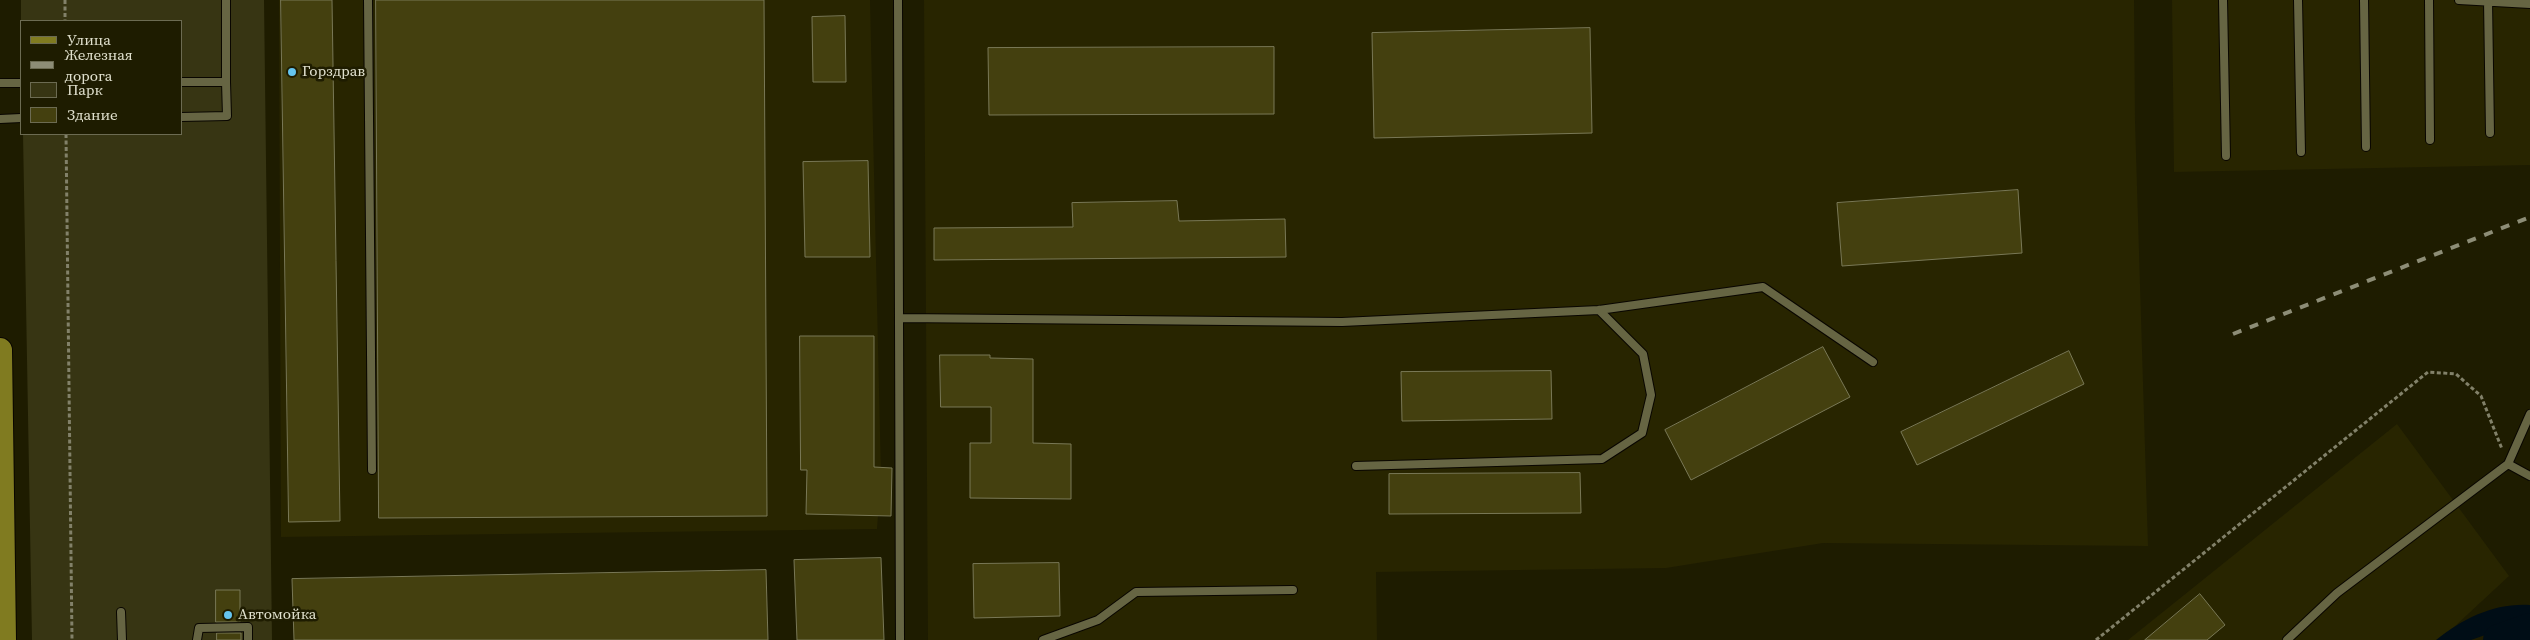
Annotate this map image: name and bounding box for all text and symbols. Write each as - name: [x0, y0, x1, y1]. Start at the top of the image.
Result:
- legend: [20, 20, 182, 135]
- text: Улица: [67, 29, 111, 50]
- text: Железная дорога: [64, 44, 133, 86]
- place label: Горздрав: [302, 63, 365, 81]
- marker: Горздрав: [286, 66, 298, 78]
- text: Парк: [67, 79, 103, 100]
- text: Здание: [67, 104, 118, 125]
- place label: Автомойка: [238, 606, 316, 624]
- marker: Автомойка: [222, 609, 234, 621]

